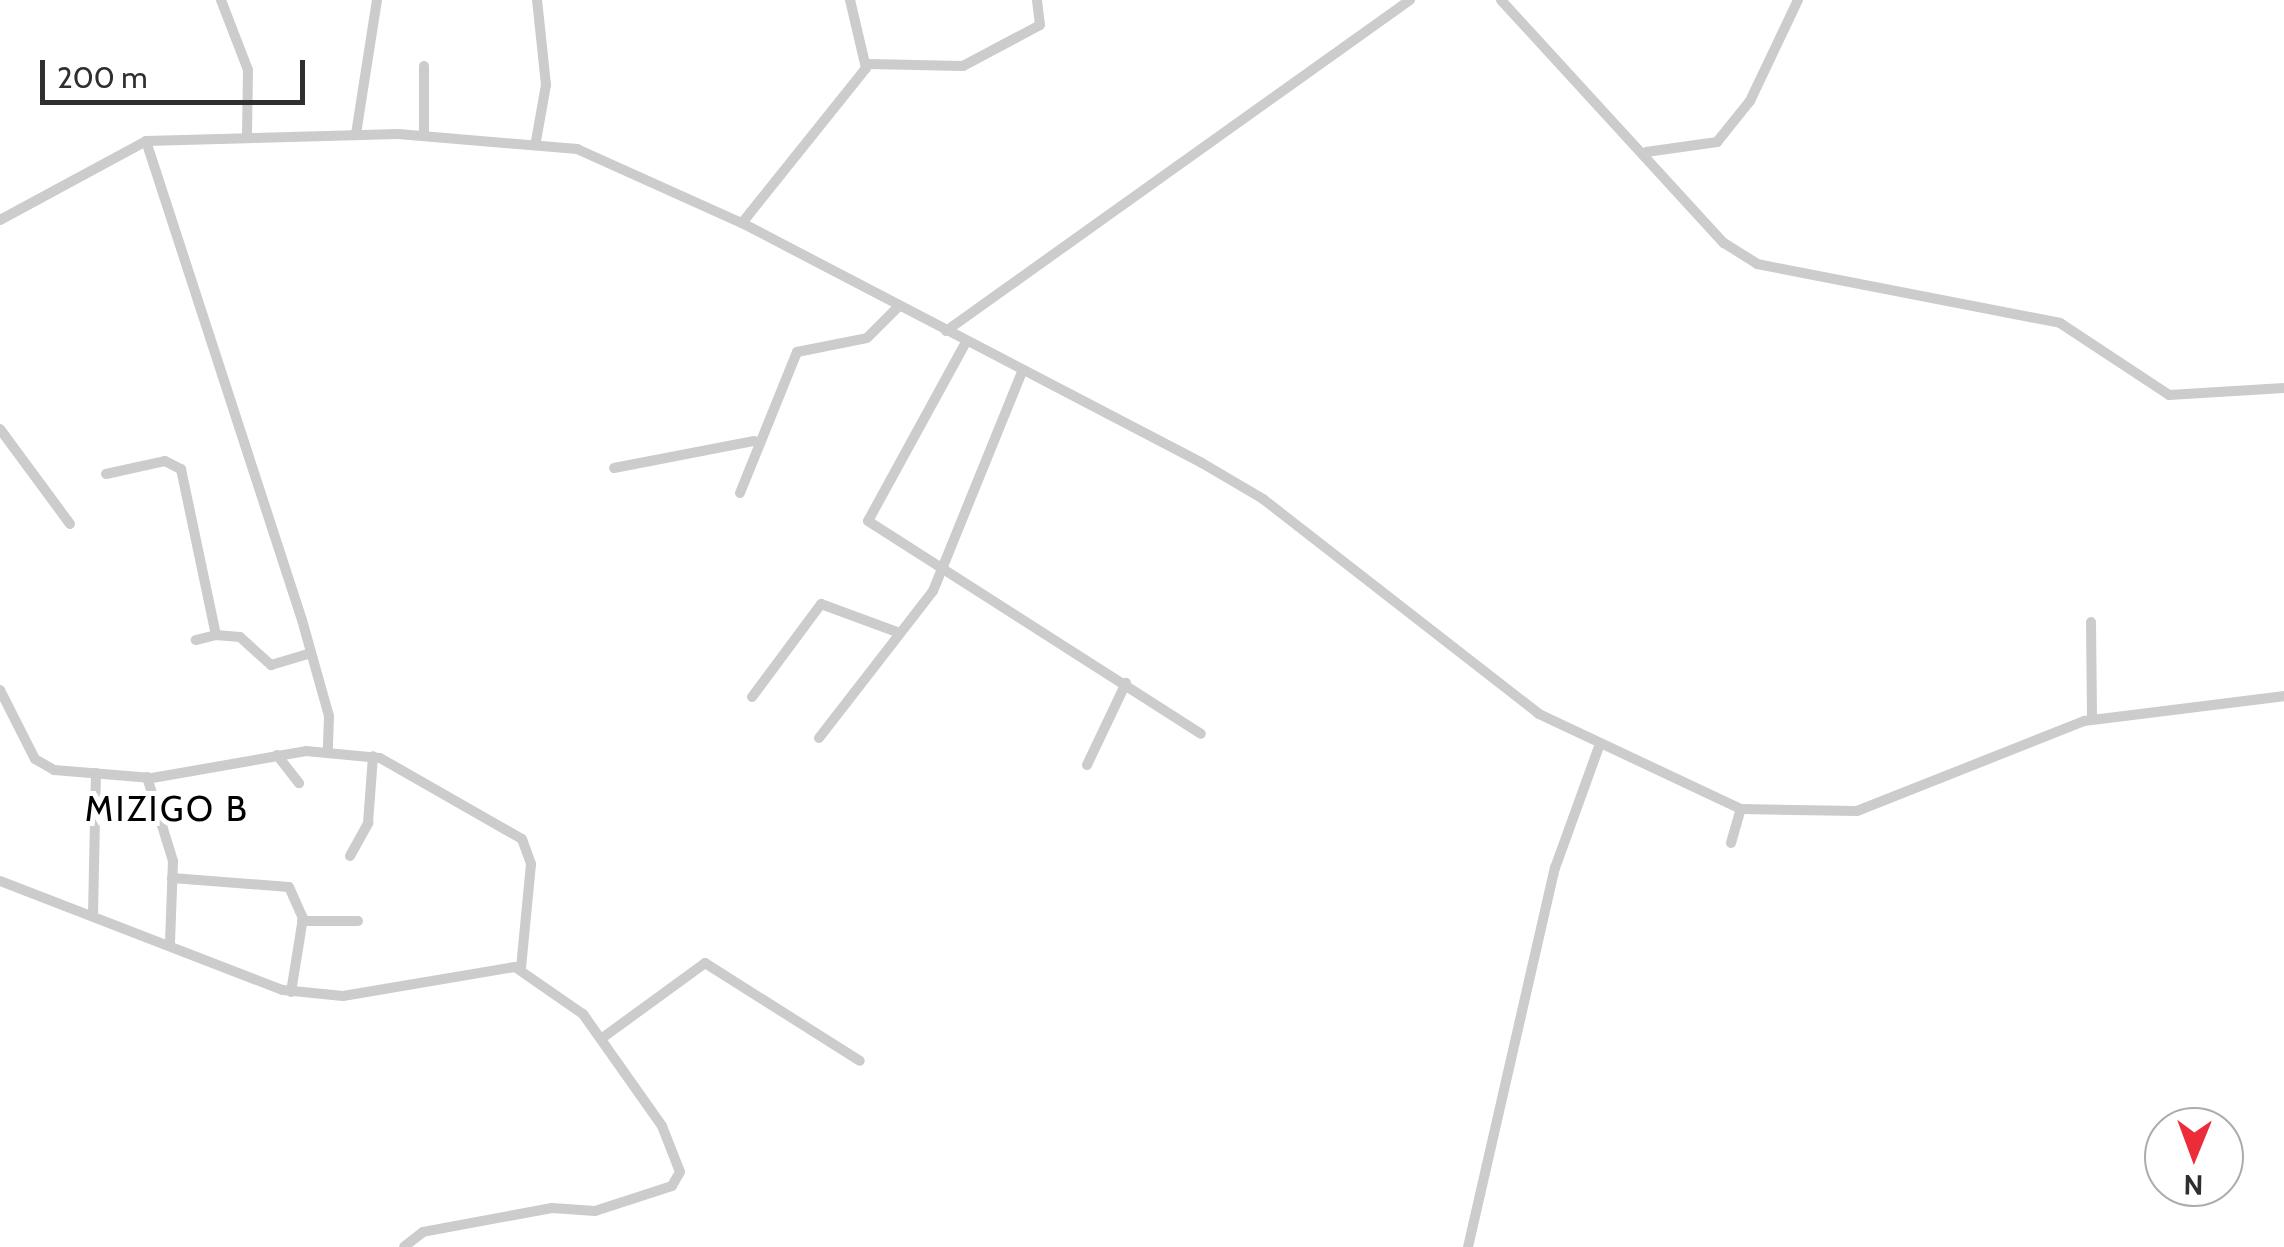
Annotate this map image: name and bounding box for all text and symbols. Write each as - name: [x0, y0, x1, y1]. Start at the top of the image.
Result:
- scale bar: [45, 40, 310, 102]
- text: 200 m: [57, 59, 148, 96]
- district label: MIZIGO B: [85, 788, 249, 830]
- north arrow: [2144, 1107, 2244, 1207]
- text: N: [2183, 1168, 2204, 1202]

